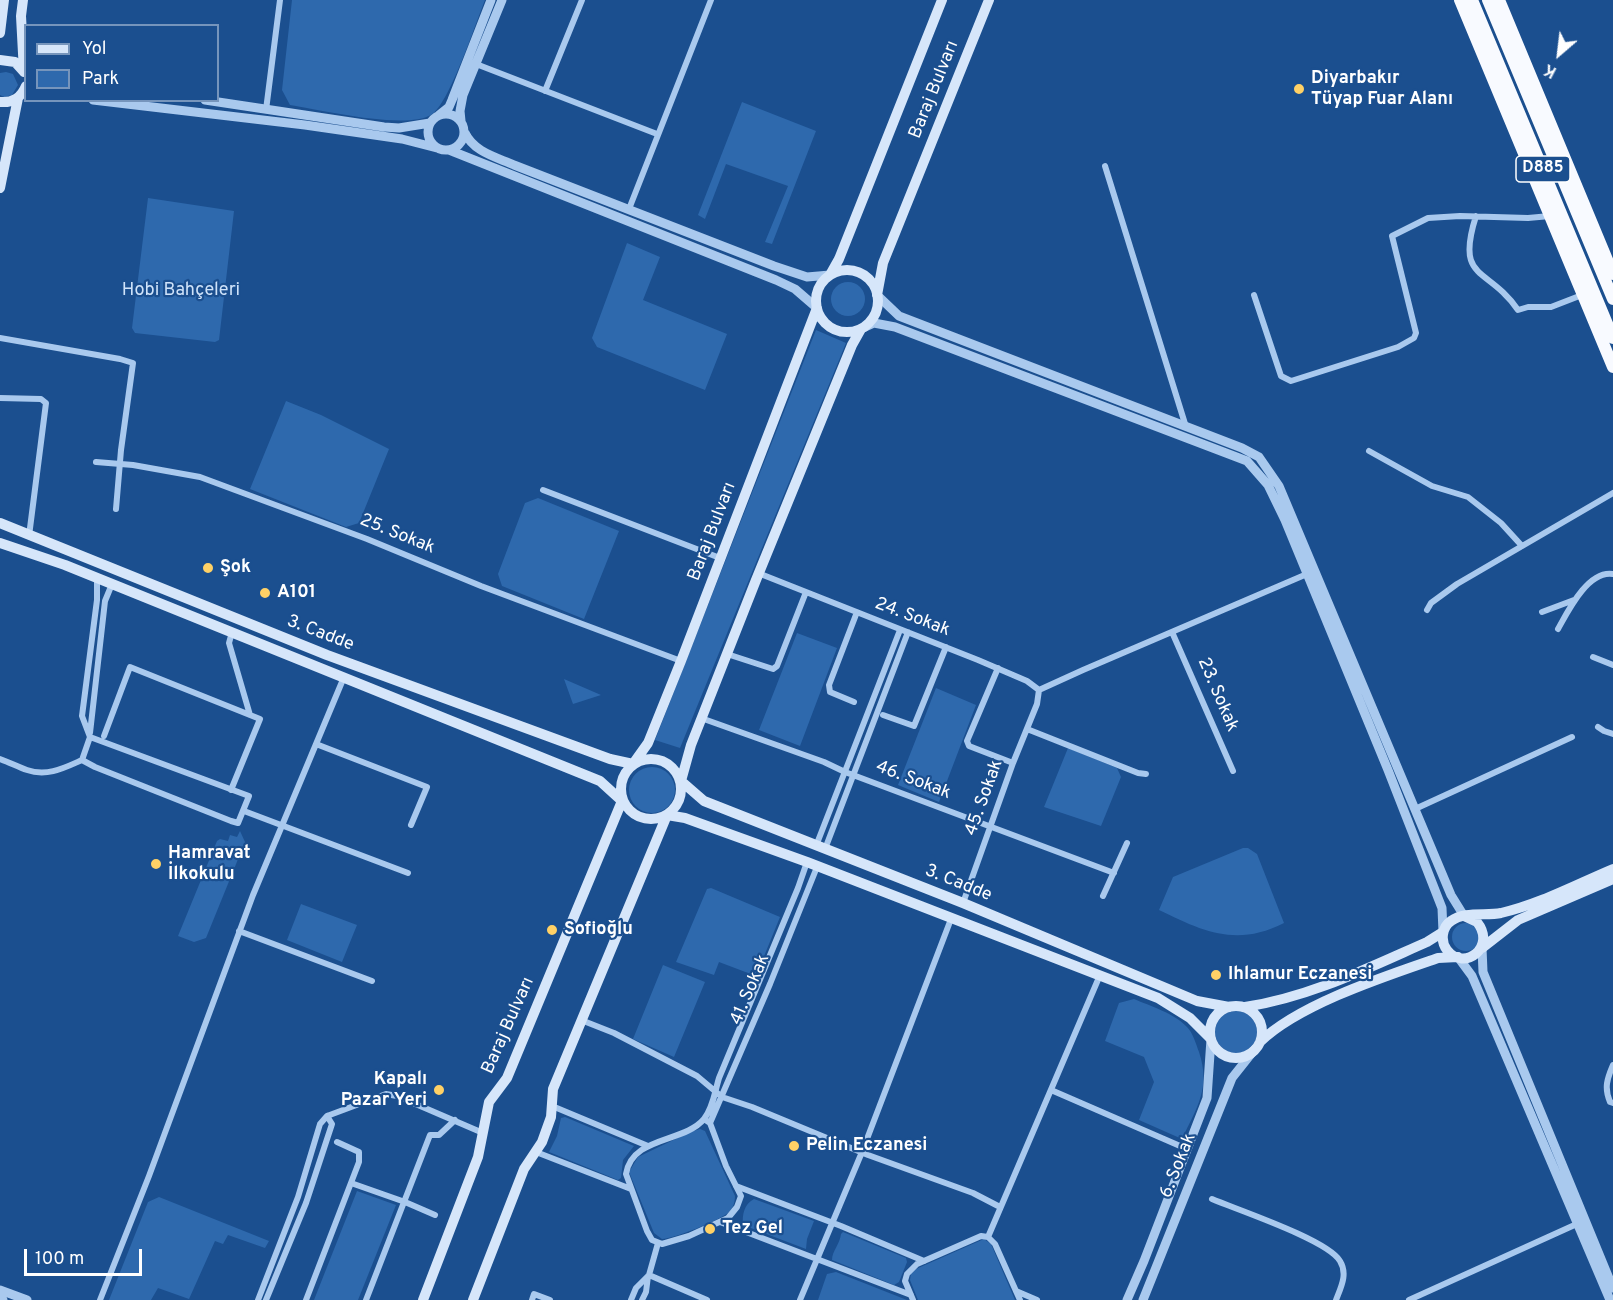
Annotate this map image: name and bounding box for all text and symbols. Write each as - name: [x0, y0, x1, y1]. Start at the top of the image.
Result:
- legend: [24, 24, 219, 102]
- north arrow: [1529, 24, 1589, 84]
- text: Yol: [82, 38, 107, 61]
- street label: Baraj Bulvarı: [906, 38, 964, 142]
- text: K: [1541, 58, 1560, 81]
- text: Park: [82, 68, 119, 91]
- place label: Diyarbakır Tüyap Fuar Alanı: [1311, 68, 1453, 110]
- marker: Diyarbakır Tüyap Fuar Alanı: [1292, 82, 1306, 96]
- road number: D885: [1516, 156, 1570, 182]
- park label: Hobi Bahçeleri: [122, 280, 240, 302]
- street label: Baraj Bulvarı: [684, 480, 742, 584]
- street label: 25. Sokak: [356, 510, 438, 560]
- place label: Şok: [220, 557, 251, 579]
- marker: Şok: [201, 561, 215, 575]
- place label: A101: [277, 582, 316, 604]
- marker: A101: [258, 586, 272, 600]
- street label: 24. Sokak: [871, 594, 953, 642]
- street label: 3. Cadde: [283, 611, 357, 657]
- street label: 23. Sokak: [1192, 655, 1242, 735]
- street label: 46. Sokak: [872, 757, 954, 805]
- street label: 45. Sokak: [961, 757, 1009, 839]
- place label: Hamravat İlkokulu: [168, 843, 251, 886]
- marker: Hamravat İlkokulu: [149, 857, 163, 871]
- street label: 3. Cadde: [921, 861, 995, 907]
- place label: Sofioğlu: [564, 919, 633, 941]
- marker: Sofioğlu: [545, 923, 559, 937]
- street label: 41. Sokak: [726, 951, 776, 1029]
- place label: Ihlamur Eczanesi: [1228, 964, 1372, 986]
- marker: Ihlamur Eczanesi: [1209, 968, 1223, 982]
- street label: Baraj Bulvarı: [478, 974, 540, 1078]
- place label: Kapalı Pazar Yeri: [341, 1069, 427, 1112]
- marker: Kapalı Pazar Yeri: [432, 1083, 446, 1097]
- street label: 6. Sokak: [1156, 1131, 1202, 1201]
- place label: Pelin Eczanesi: [806, 1135, 927, 1157]
- marker: Pelin Eczanesi: [787, 1139, 801, 1153]
- place label: Tez Gel: [722, 1218, 783, 1240]
- marker: Tez Gel: [703, 1222, 717, 1236]
- scale bar: [27, 1237, 146, 1275]
- text: 100 m: [35, 1248, 84, 1271]

